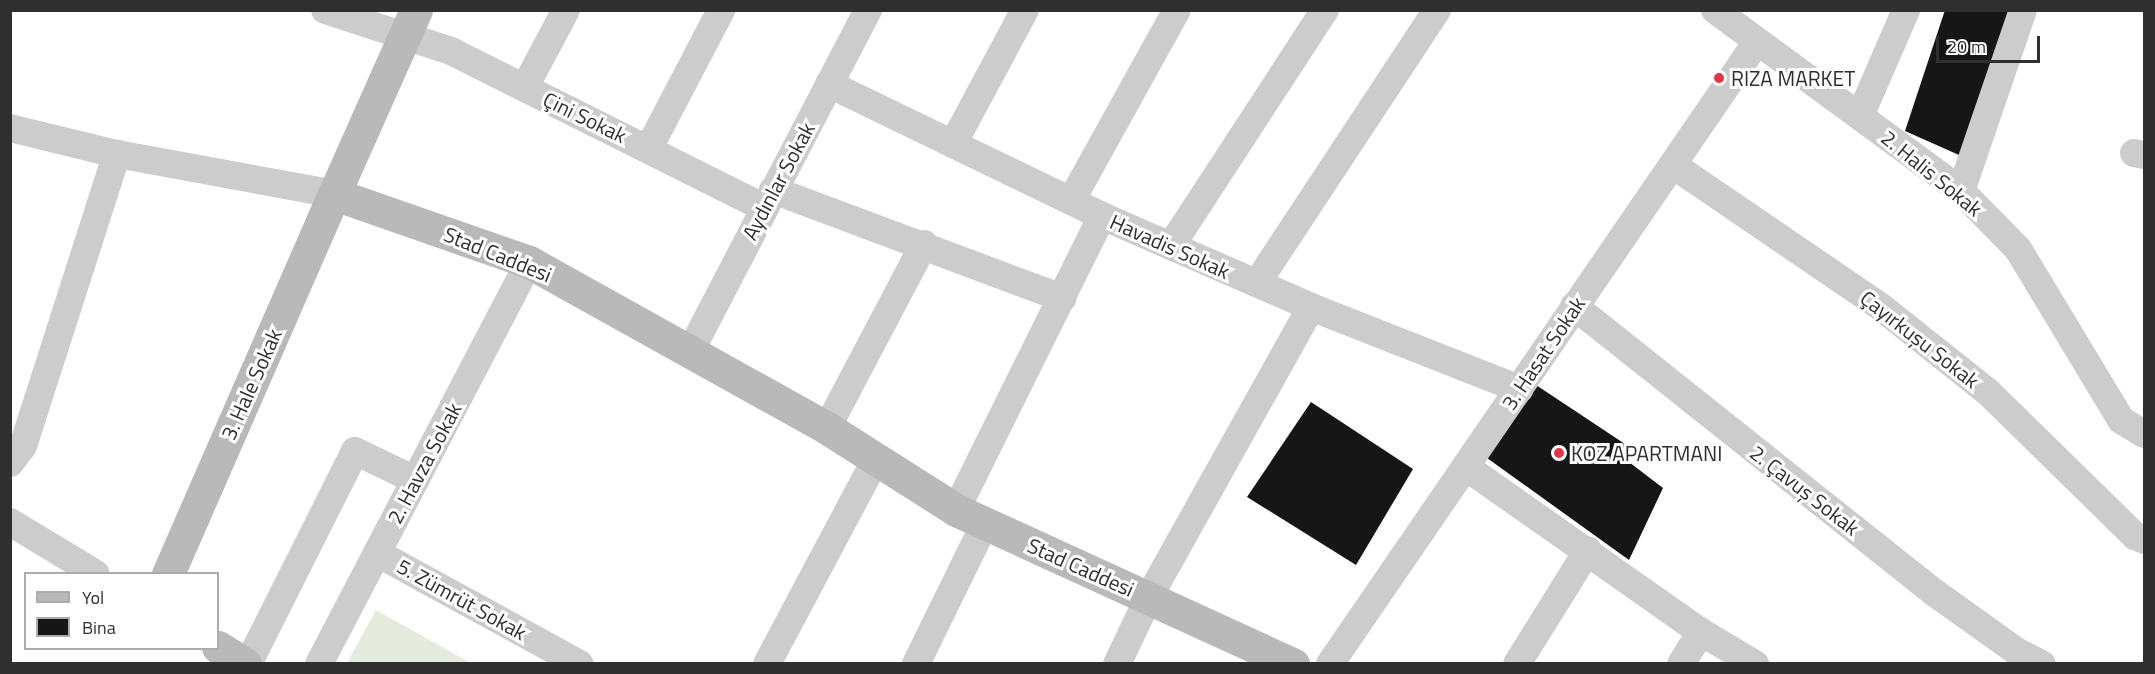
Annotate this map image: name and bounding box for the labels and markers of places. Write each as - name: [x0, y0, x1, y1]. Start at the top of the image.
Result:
- place label: RIZA MARKET: [1731, 65, 1855, 91]
- marker: RIZA MARKET: [1712, 71, 1726, 85]
- place label: KOZ APARTMANI: [1571, 440, 1722, 466]
- marker: KOZ APARTMANI: [1552, 446, 1566, 460]

